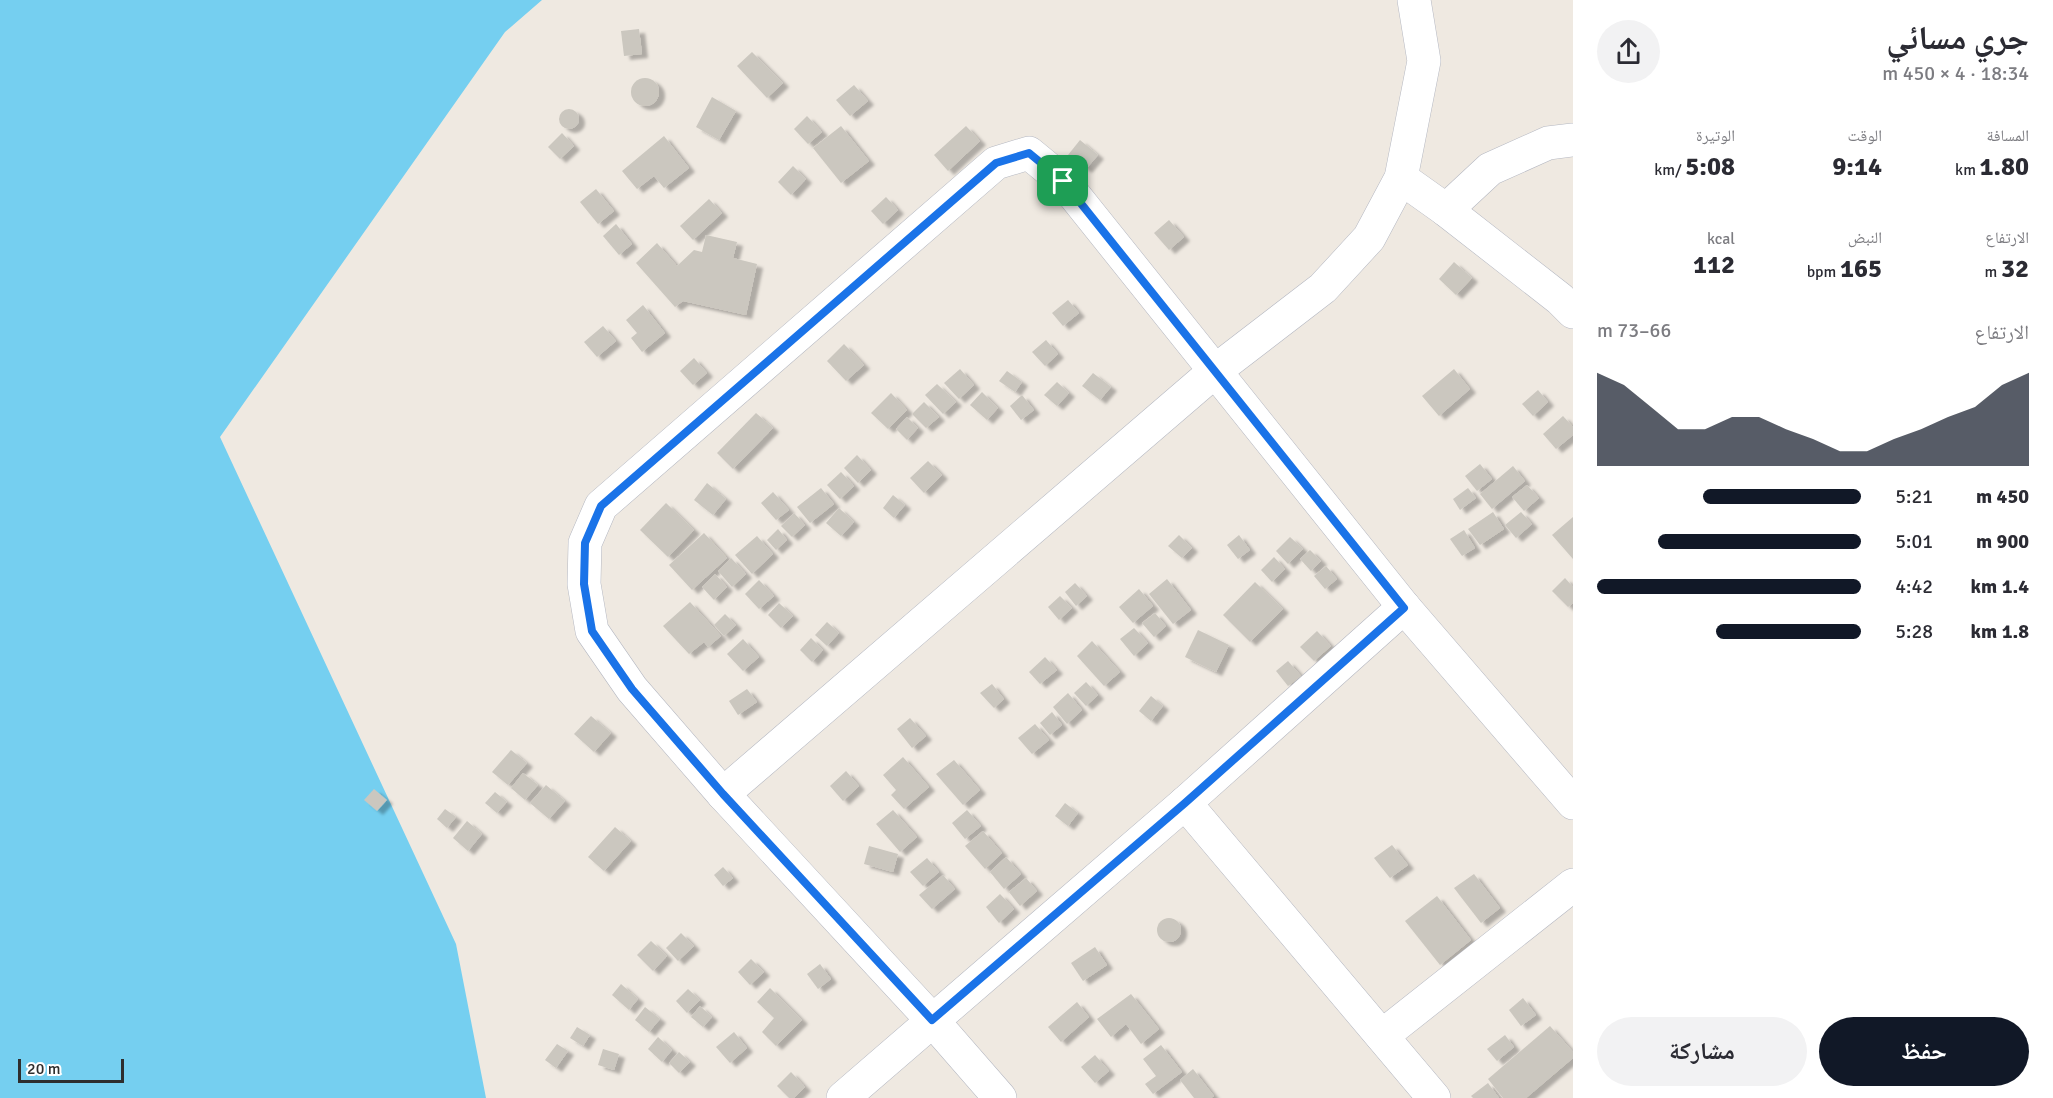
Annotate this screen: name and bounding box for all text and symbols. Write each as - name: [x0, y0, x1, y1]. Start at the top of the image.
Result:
- text: جري مسائي: [1886, 18, 2029, 59]
- button: share: [1597, 20, 1660, 83]
- text: 18:34 · 4 × 450 m: [1882, 61, 2029, 86]
- text: الوتيرة: [1696, 126, 1735, 146]
- text: الوقت: [1848, 126, 1882, 146]
- text: المسافة: [1987, 126, 2029, 146]
- text: 5:08: [1685, 151, 1735, 183]
- text: 9:14: [1832, 151, 1882, 183]
- text: 1.80: [1979, 151, 2029, 183]
- pin: [1037, 155, 1088, 206]
- text: /km: [1654, 160, 1685, 180]
- text: km: [1955, 160, 1979, 180]
- icon: arrive: [1046, 164, 1079, 197]
- text: النبض: [1848, 228, 1882, 248]
- text: الارتفاع: [1985, 228, 2029, 248]
- text: kcal: [1707, 229, 1735, 249]
- text: 112: [1693, 249, 1735, 281]
- text: 165: [1840, 253, 1882, 285]
- text: 32: [2001, 253, 2029, 285]
- text: bpm: [1807, 262, 1840, 282]
- text: m: [1985, 262, 2001, 282]
- text: 66–73 m: [1597, 318, 1671, 343]
- text: الارتفاع: [1974, 320, 2029, 345]
- text: 5:21: [1895, 484, 1933, 509]
- text: 450 m: [1976, 484, 2029, 509]
- text: 5:01: [1895, 529, 1933, 554]
- text: 900 m: [1976, 529, 2029, 554]
- text: 4:42: [1895, 574, 1933, 599]
- text: 1.4 km: [1971, 574, 2029, 599]
- text: 5:28: [1895, 619, 1933, 644]
- text: 1.8 km: [1971, 619, 2029, 644]
- button: مشاركة: [1597, 1017, 1807, 1086]
- button: حفظ: [1819, 1017, 2029, 1086]
- scale bar: [18, 1056, 124, 1084]
- text: 20 m: [27, 1059, 61, 1079]

